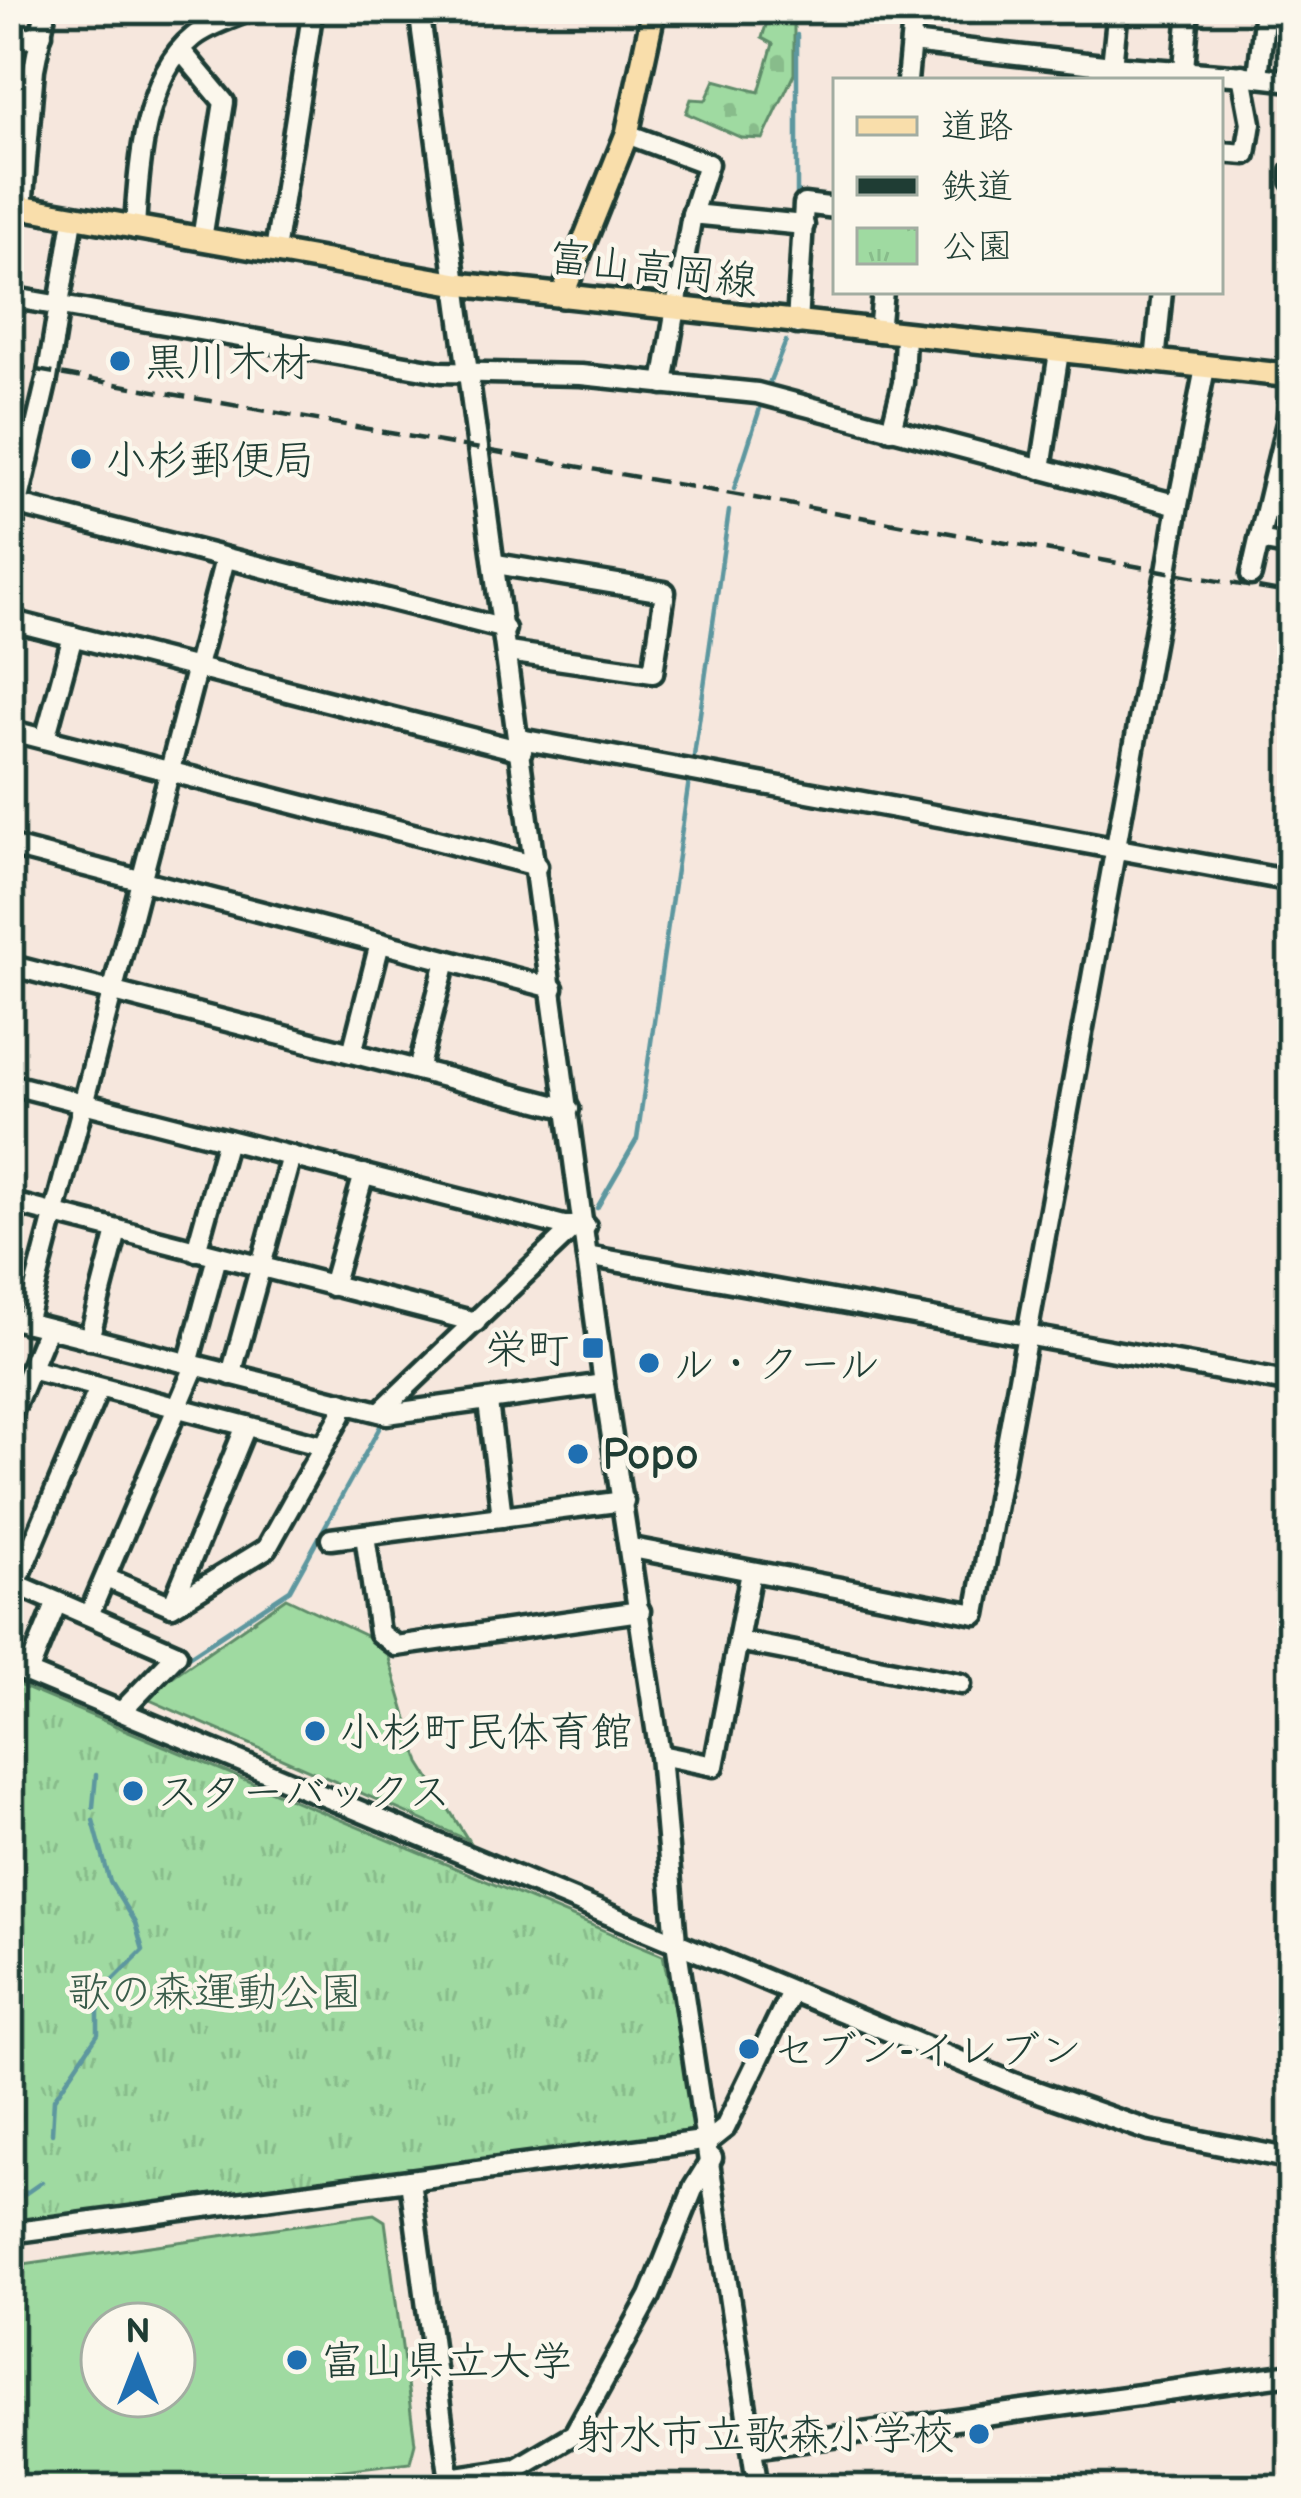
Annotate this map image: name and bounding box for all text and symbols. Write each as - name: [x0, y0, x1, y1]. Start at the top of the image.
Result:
- legend: [833, 78, 1223, 294]
- text: 道路: [941, 106, 1013, 149]
- text: 鉄道: [941, 166, 1013, 209]
- text: 公園: [941, 226, 1013, 269]
- street label: 富山高岡線: [545, 232, 760, 309]
- place label: 黒川木材: [144, 338, 312, 389]
- marker: 黒川木材: [107, 348, 133, 374]
- place label: 小杉郵便局: [105, 436, 315, 487]
- marker: 小杉郵便局: [68, 446, 94, 472]
- place label: 栄町: [485, 1325, 569, 1376]
- marker: 栄町: [580, 1335, 606, 1361]
- place label: ル・クール: [673, 1340, 880, 1391]
- marker: ル・クール: [636, 1350, 662, 1376]
- place label: Popo: [602, 1431, 699, 1482]
- marker: Popo: [565, 1441, 591, 1467]
- place label: 小杉町民体育館: [339, 1708, 633, 1759]
- marker: 小杉町民体育館: [302, 1718, 328, 1744]
- place label: スターバックス: [157, 1768, 451, 1819]
- marker: スターバックス: [120, 1778, 146, 1804]
- park label: 歌の森運動公園: [68, 1968, 362, 2019]
- place label: セブン-イレブン: [773, 2026, 1082, 2077]
- marker: セブン-イレブン: [736, 2036, 762, 2062]
- north arrow: [78, 2300, 198, 2420]
- text: N: [126, 2312, 150, 2352]
- place label: 富山県立大学: [321, 2337, 573, 2388]
- marker: 富山県立大学: [284, 2347, 310, 2373]
- place label: 射水市立歌森小学校: [577, 2411, 955, 2462]
- marker: 射水市立歌森小学校: [966, 2421, 992, 2447]

